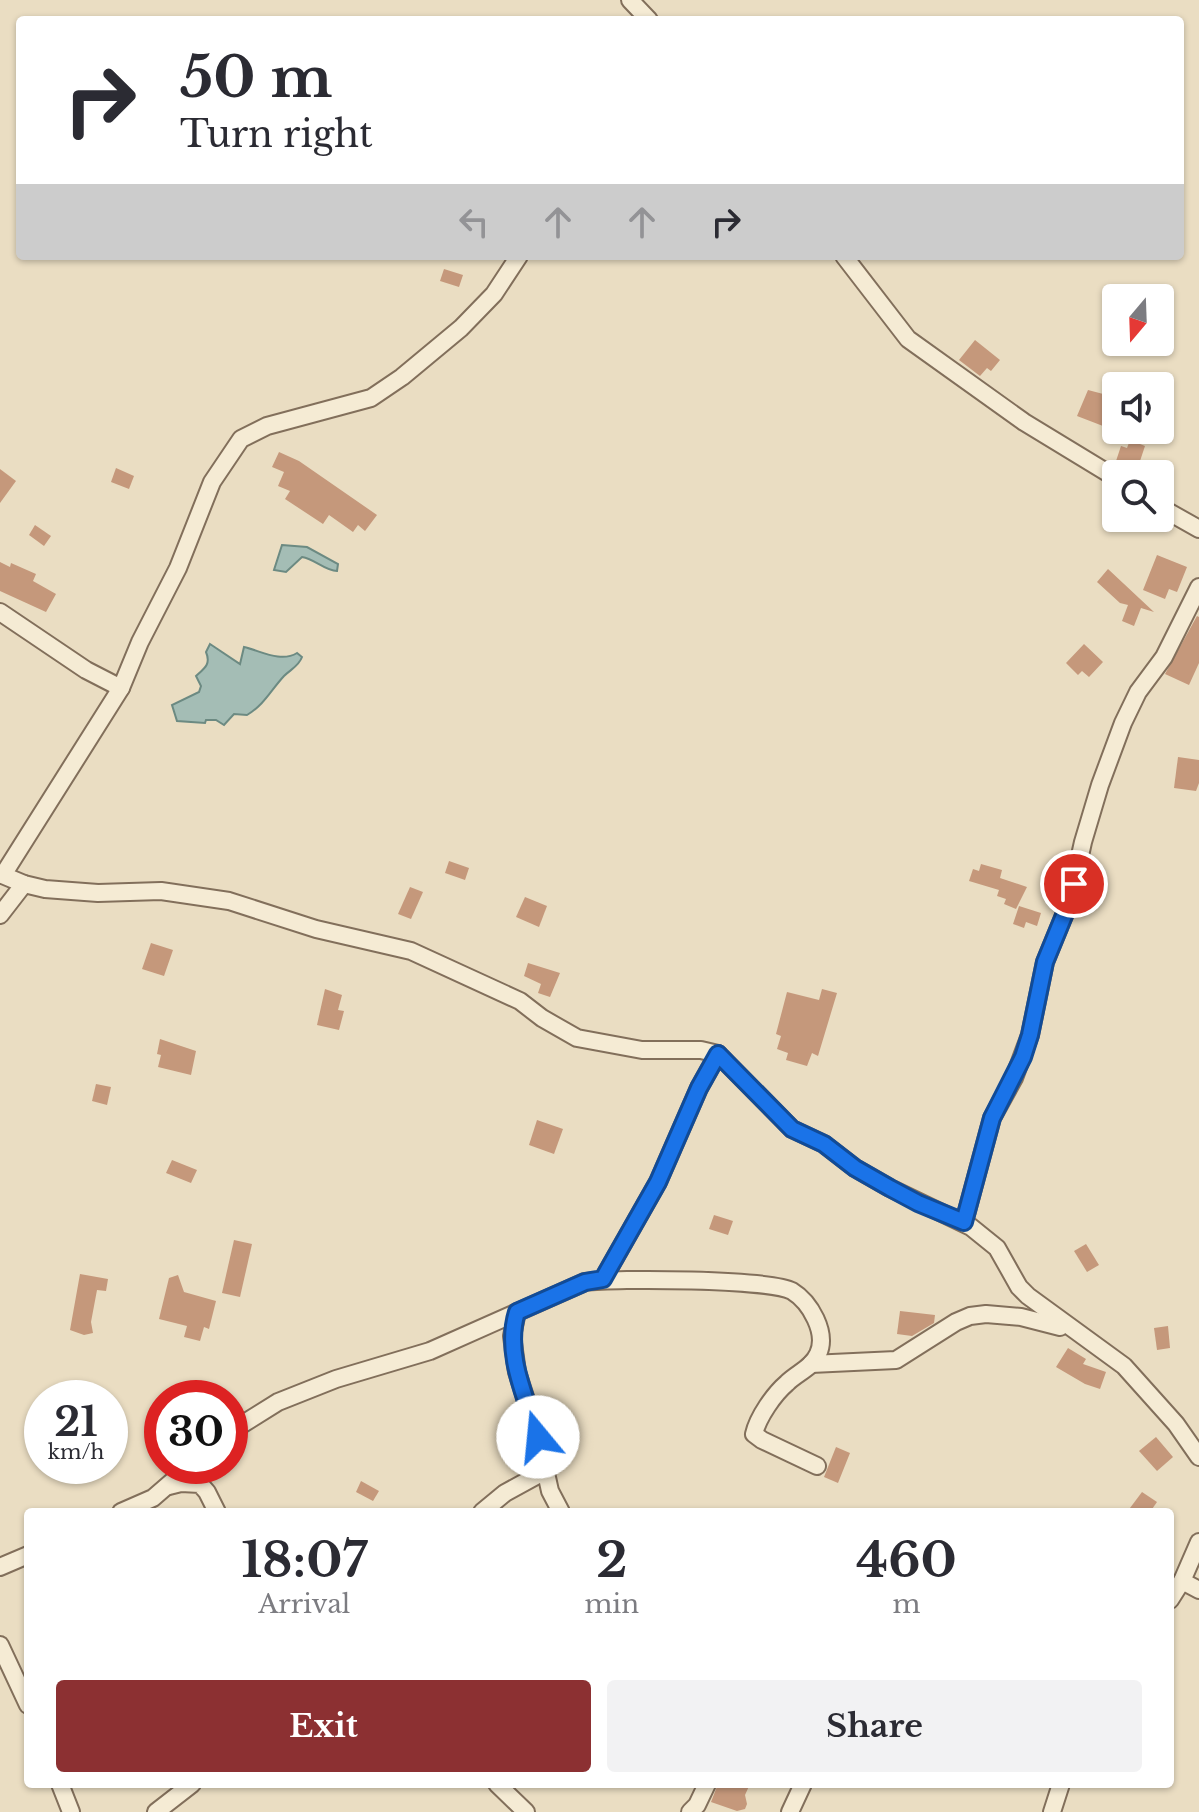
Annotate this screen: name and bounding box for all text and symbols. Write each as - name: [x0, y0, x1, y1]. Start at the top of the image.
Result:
- text: 50 m: [180, 43, 332, 112]
- icon: right: [48, 48, 152, 152]
- text: Turn right: [180, 112, 373, 157]
- icon: left: [452, 200, 496, 244]
- icon: ahead: [536, 200, 580, 244]
- icon: ahead: [620, 200, 664, 244]
- icon: right: [704, 200, 748, 244]
- north arrow: [1102, 284, 1174, 356]
- map controls: [1102, 284, 1174, 532]
- button: sound: [1102, 372, 1174, 444]
- button: search: [1102, 460, 1174, 532]
- pin: [1040, 850, 1108, 918]
- icon: arrive: [1052, 862, 1096, 906]
- speed limit sign: 30: [144, 1380, 248, 1484]
- position arrow: [496, 1395, 580, 1479]
- text: 21: [54, 1397, 98, 1447]
- text: km/h: [48, 1440, 104, 1464]
- text: 18:07: [241, 1530, 367, 1590]
- text: 2: [596, 1530, 627, 1590]
- text: 460: [856, 1530, 957, 1590]
- text: Arrival: [258, 1588, 350, 1620]
- text: min: [584, 1588, 639, 1620]
- text: m: [893, 1588, 921, 1620]
- button: Exit: [56, 1680, 591, 1772]
- button: Share: [607, 1680, 1142, 1772]

